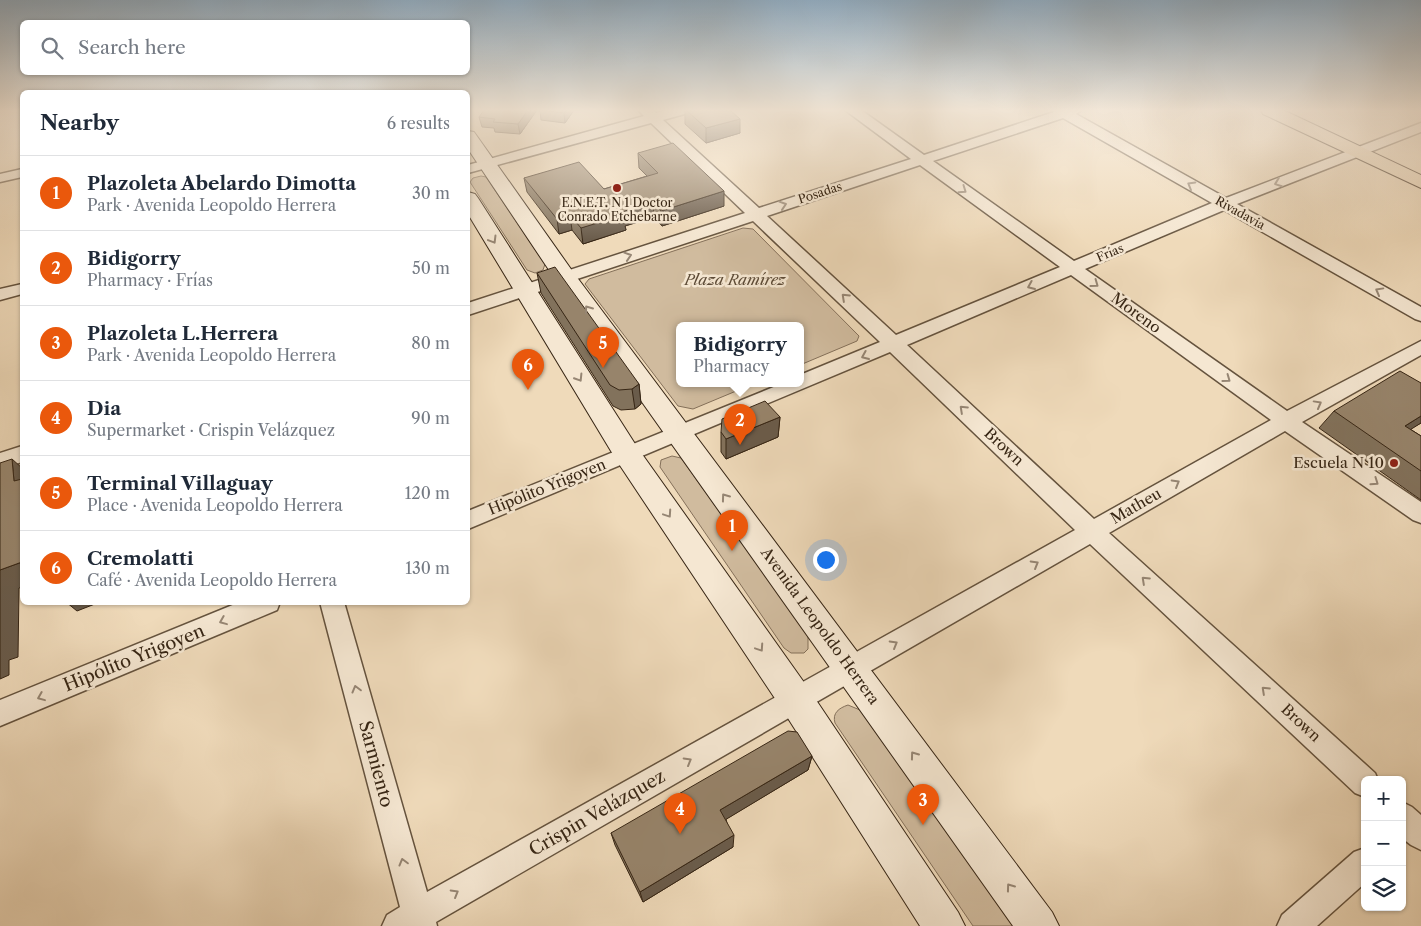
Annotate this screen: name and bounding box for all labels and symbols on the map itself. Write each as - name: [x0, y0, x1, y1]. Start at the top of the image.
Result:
- one-way arrow: [1274, 177, 1283, 187]
- street label: Posadas: [796, 178, 844, 207]
- marker: E.N.E.T. N 1 Doctor Conrado Etchebarne: [611, 182, 623, 194]
- one-way arrow: [1188, 182, 1197, 192]
- one-way arrow: [957, 184, 967, 193]
- street label: Rivadavia: [1213, 193, 1268, 233]
- place label: E.N.E.T. N 1 Doctor Conrado Etchebarne: [557, 195, 677, 224]
- one-way arrow: [778, 201, 786, 211]
- one-way arrow: [486, 234, 496, 243]
- street label: Frías: [1094, 240, 1126, 265]
- one-way arrow: [624, 252, 632, 262]
- park label: Plaza Ramírez: [683, 270, 787, 289]
- one-way arrow: [1090, 278, 1099, 287]
- one-way arrow: [1027, 280, 1036, 291]
- one-way arrow: [1375, 287, 1384, 297]
- street label: Moreno: [1108, 288, 1165, 337]
- one-way arrow: [841, 294, 850, 303]
- one-way arrow: [585, 305, 594, 315]
- pin: 5: [587, 327, 619, 368]
- pin: 6: [512, 349, 544, 390]
- one-way arrow: [861, 350, 870, 360]
- one-way arrow: [573, 372, 582, 381]
- one-way arrow: [1221, 373, 1231, 382]
- one-way arrow: [1312, 400, 1321, 410]
- pin: 2: [724, 404, 756, 445]
- one-way arrow: [960, 406, 969, 415]
- street label: Brown: [981, 424, 1028, 470]
- place label: Escuela N 10: [1293, 453, 1384, 472]
- street label: Hipólito Yrigoyen: [485, 454, 609, 519]
- marker: Escuela N 10: [1388, 457, 1400, 469]
- one-way arrow: [1369, 476, 1378, 485]
- one-way arrow: [1171, 480, 1180, 490]
- street label: Matheu: [1107, 484, 1164, 528]
- one-way arrow: [722, 493, 731, 503]
- one-way arrow: [662, 508, 671, 517]
- pin: 1: [716, 510, 748, 551]
- street label: Avenida Leopoldo Herrera: [756, 543, 884, 708]
- your location: [813, 547, 839, 573]
- one-way arrow: [1030, 560, 1039, 570]
- one-way arrow: [1142, 577, 1151, 586]
- one-way arrow: [219, 615, 228, 625]
- street label: Hipólito Yrigoyen: [60, 620, 208, 696]
- one-way arrow: [888, 641, 897, 651]
- one-way arrow: [754, 642, 763, 652]
- one-way arrow: [351, 685, 361, 693]
- one-way arrow: [1261, 687, 1270, 696]
- one-way arrow: [37, 690, 46, 701]
- street label: Brown: [1278, 700, 1325, 746]
- street label: Sarmiento: [354, 718, 398, 810]
- one-way arrow: [911, 751, 920, 761]
- one-way arrow: [683, 758, 692, 768]
- street label: Crispin Velázquez: [525, 765, 669, 861]
- pin: 3: [907, 784, 939, 825]
- pin: 4: [664, 793, 696, 834]
- one-way arrow: [398, 858, 409, 867]
- one-way arrow: [1006, 883, 1016, 892]
- one-way arrow: [450, 890, 459, 900]

